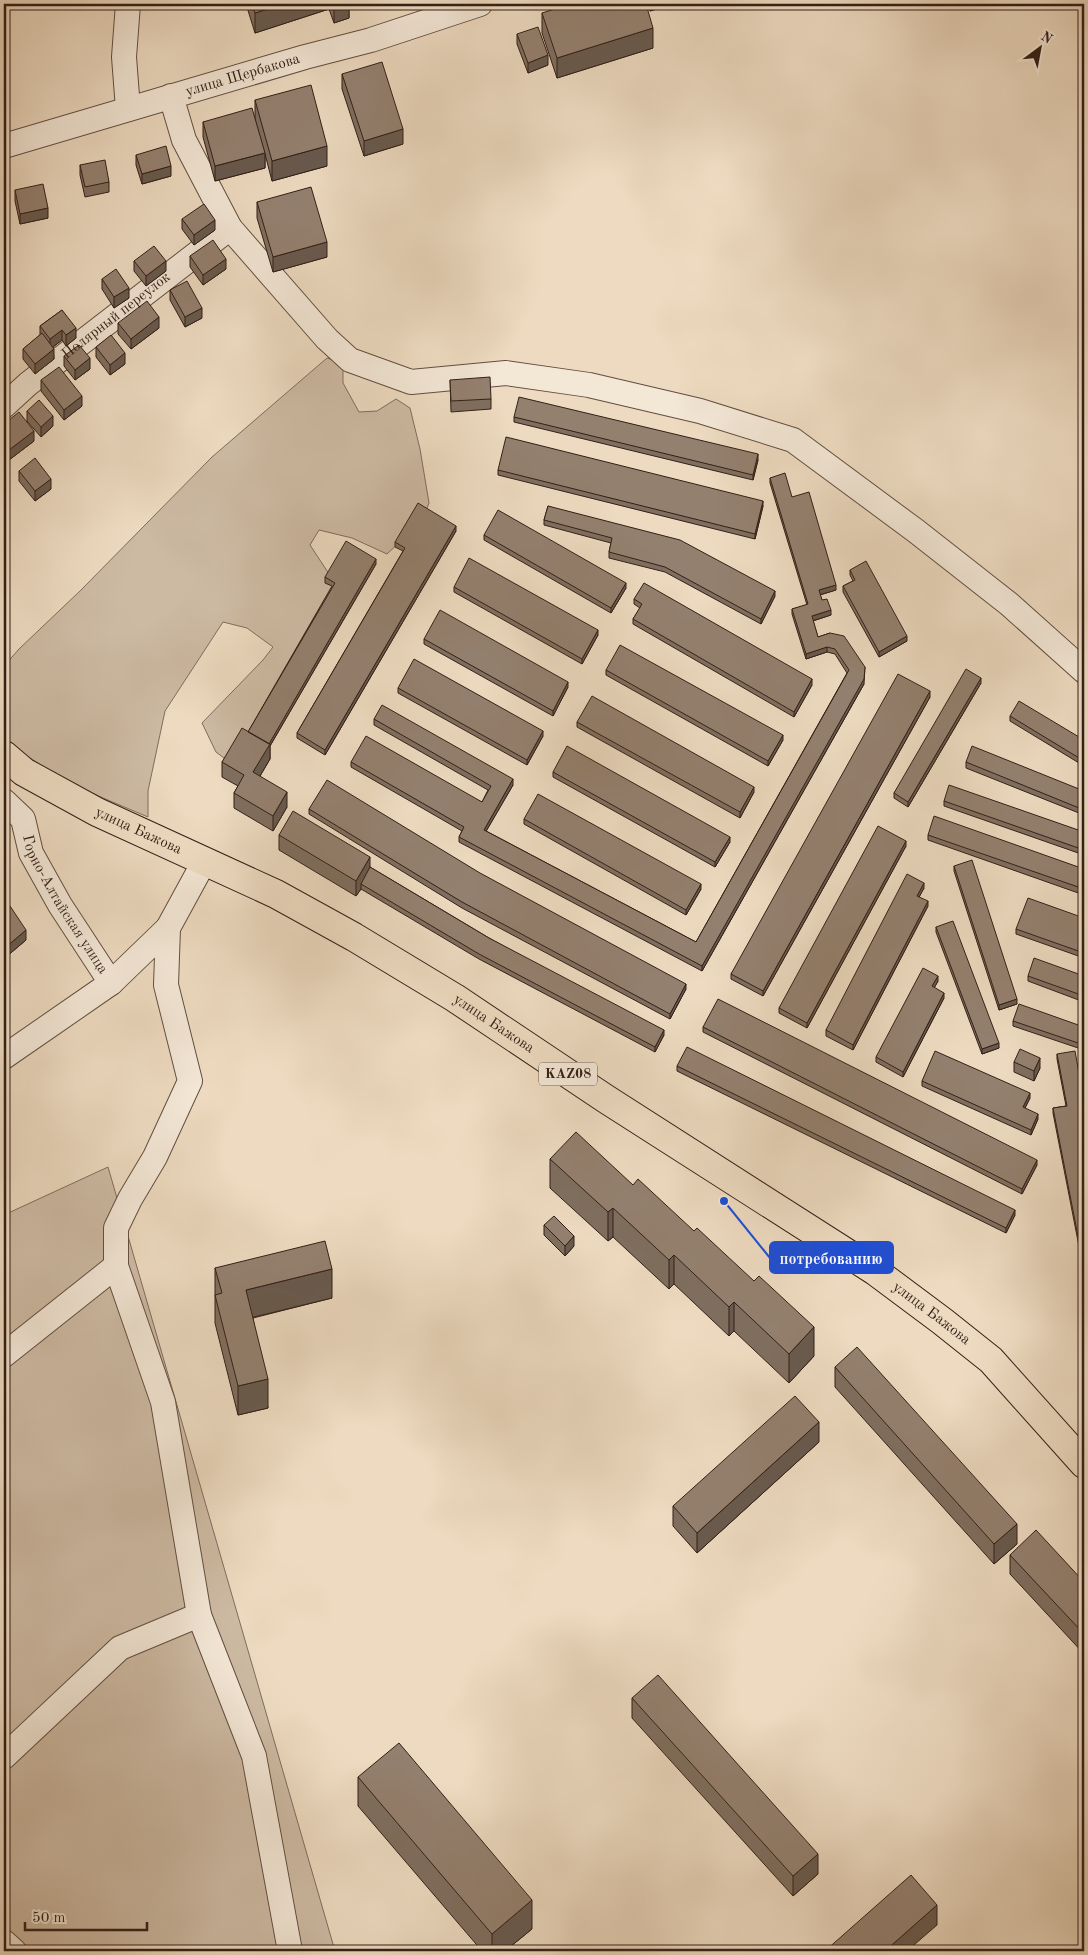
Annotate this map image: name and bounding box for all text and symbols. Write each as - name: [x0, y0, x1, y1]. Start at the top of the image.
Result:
- north arrow: [1016, 22, 1066, 72]
- text: N: [1038, 29, 1055, 47]
- street label: улица Щербакова: [184, 51, 302, 99]
- street label: Полярный переулок: [59, 269, 174, 362]
- street label: улица Бажова: [93, 805, 185, 857]
- street label: Горно-Алтайская улица: [19, 833, 111, 977]
- street label: улица Бажова: [451, 992, 537, 1056]
- road number: KAZ08: [539, 1062, 597, 1086]
- callout: потребованию: [770, 1242, 893, 1273]
- text: потребованию: [779, 1252, 883, 1268]
- street label: улица Бажова: [890, 1279, 974, 1348]
- scale bar: [25, 1900, 148, 1932]
- text: 50 m: [32, 1911, 66, 1926]

